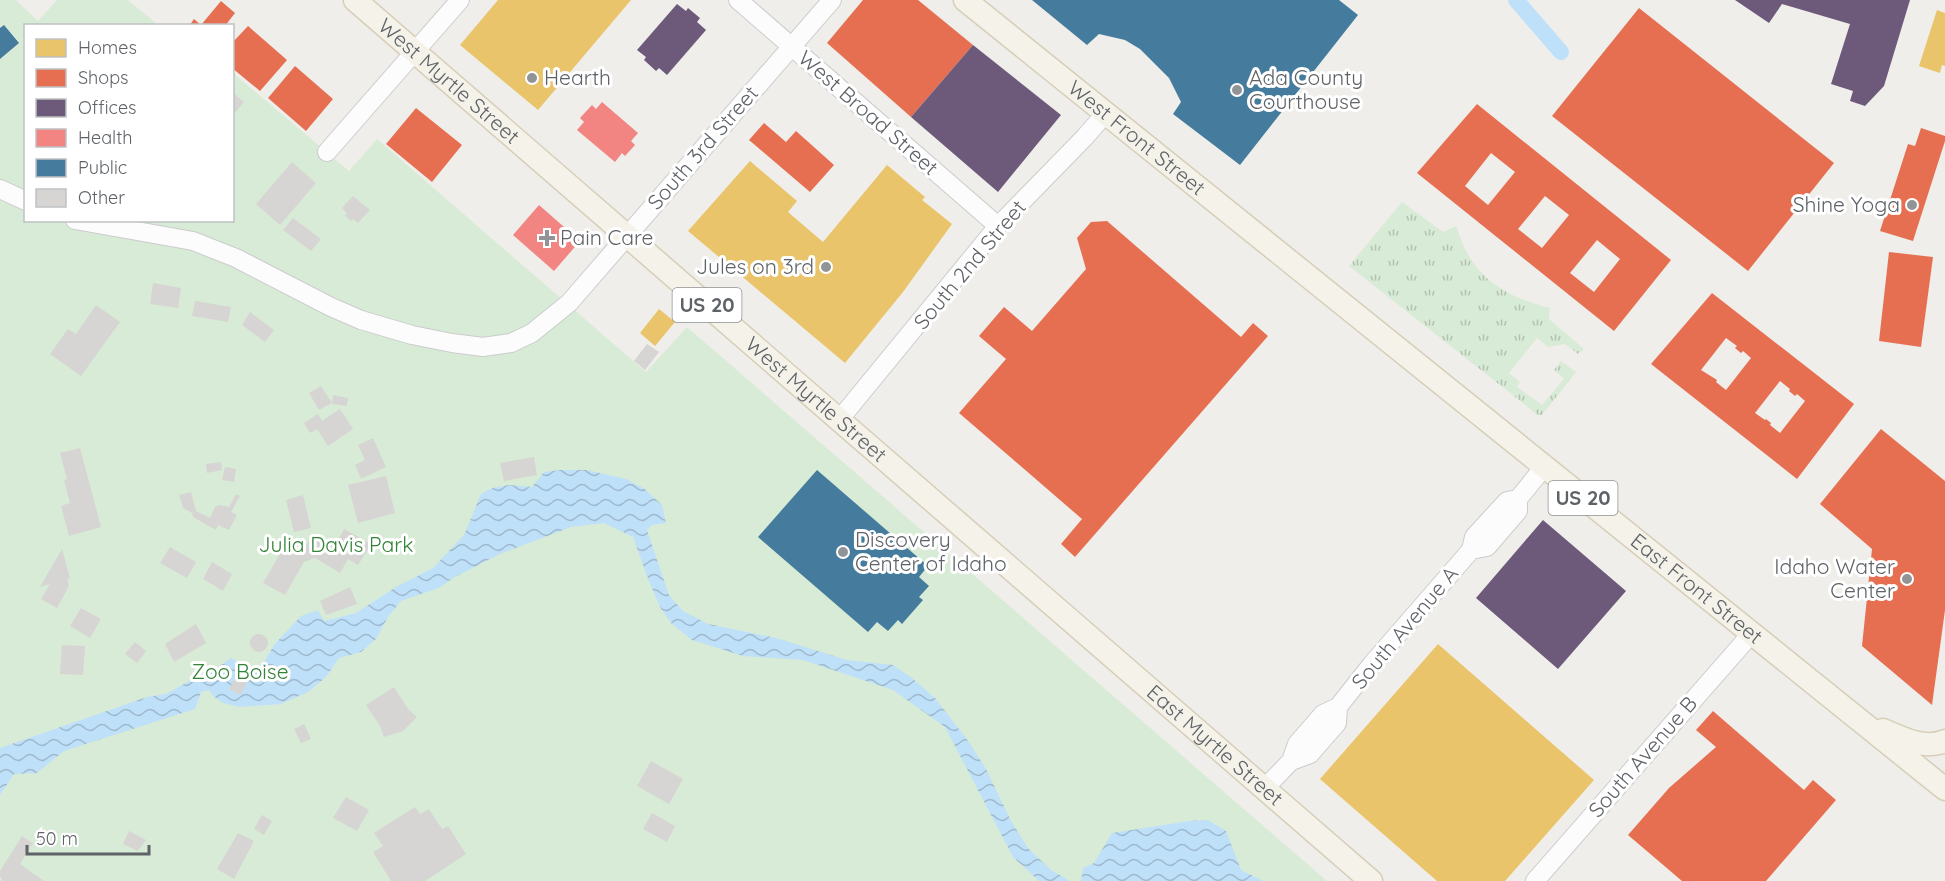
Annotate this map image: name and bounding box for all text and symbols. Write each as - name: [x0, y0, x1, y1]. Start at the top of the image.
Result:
- street label: West Myrtle Street: [373, 12, 525, 149]
- legend: [24, 24, 234, 222]
- text: Homes: [78, 36, 137, 59]
- street label: West Broad Street: [793, 44, 944, 180]
- place label: Hearth: [544, 64, 611, 90]
- place label: Ada County Courthouse: [1249, 64, 1363, 114]
- text: Shops: [78, 66, 129, 89]
- marker: Hearth: [525, 71, 539, 85]
- street label: West Front Street: [1063, 74, 1211, 200]
- street label: South 3rd Street: [641, 80, 763, 215]
- marker: Ada County Courthouse: [1230, 83, 1244, 97]
- text: Offices: [78, 96, 137, 119]
- text: Health: [78, 126, 133, 149]
- text: Public: [78, 156, 127, 179]
- text: Other: [78, 186, 125, 209]
- place label: Shine Yoga: [1793, 191, 1900, 217]
- street label: South 2nd Street: [908, 194, 1031, 334]
- marker: Shine Yoga: [1905, 198, 1919, 212]
- place label: Pain Care: [560, 224, 653, 250]
- marker: Pain Care: [538, 229, 556, 247]
- place label: Jules on 3rd: [696, 253, 814, 279]
- marker: Jules on 3rd: [819, 260, 833, 274]
- road number: US 20: [672, 288, 742, 322]
- street label: West Myrtle Street: [740, 330, 893, 467]
- road number: US 20: [1548, 481, 1618, 515]
- place label: Discovery Center of Idaho: [855, 526, 1007, 576]
- street label: East Front Street: [1626, 527, 1768, 649]
- park label: Julia Davis Park: [259, 531, 413, 557]
- marker: Discovery Center of Idaho: [836, 545, 850, 559]
- place label: Idaho Water Center: [1774, 553, 1895, 603]
- street label: South Avenue A: [1345, 561, 1463, 694]
- marker: Idaho Water Center: [1900, 572, 1914, 586]
- park label: Zoo Boise: [191, 658, 289, 684]
- street label: East Myrtle Street: [1142, 679, 1289, 811]
- street label: South Avenue B: [1582, 690, 1702, 822]
- scale bar: [27, 818, 148, 856]
- text: 50 m: [36, 827, 78, 850]

